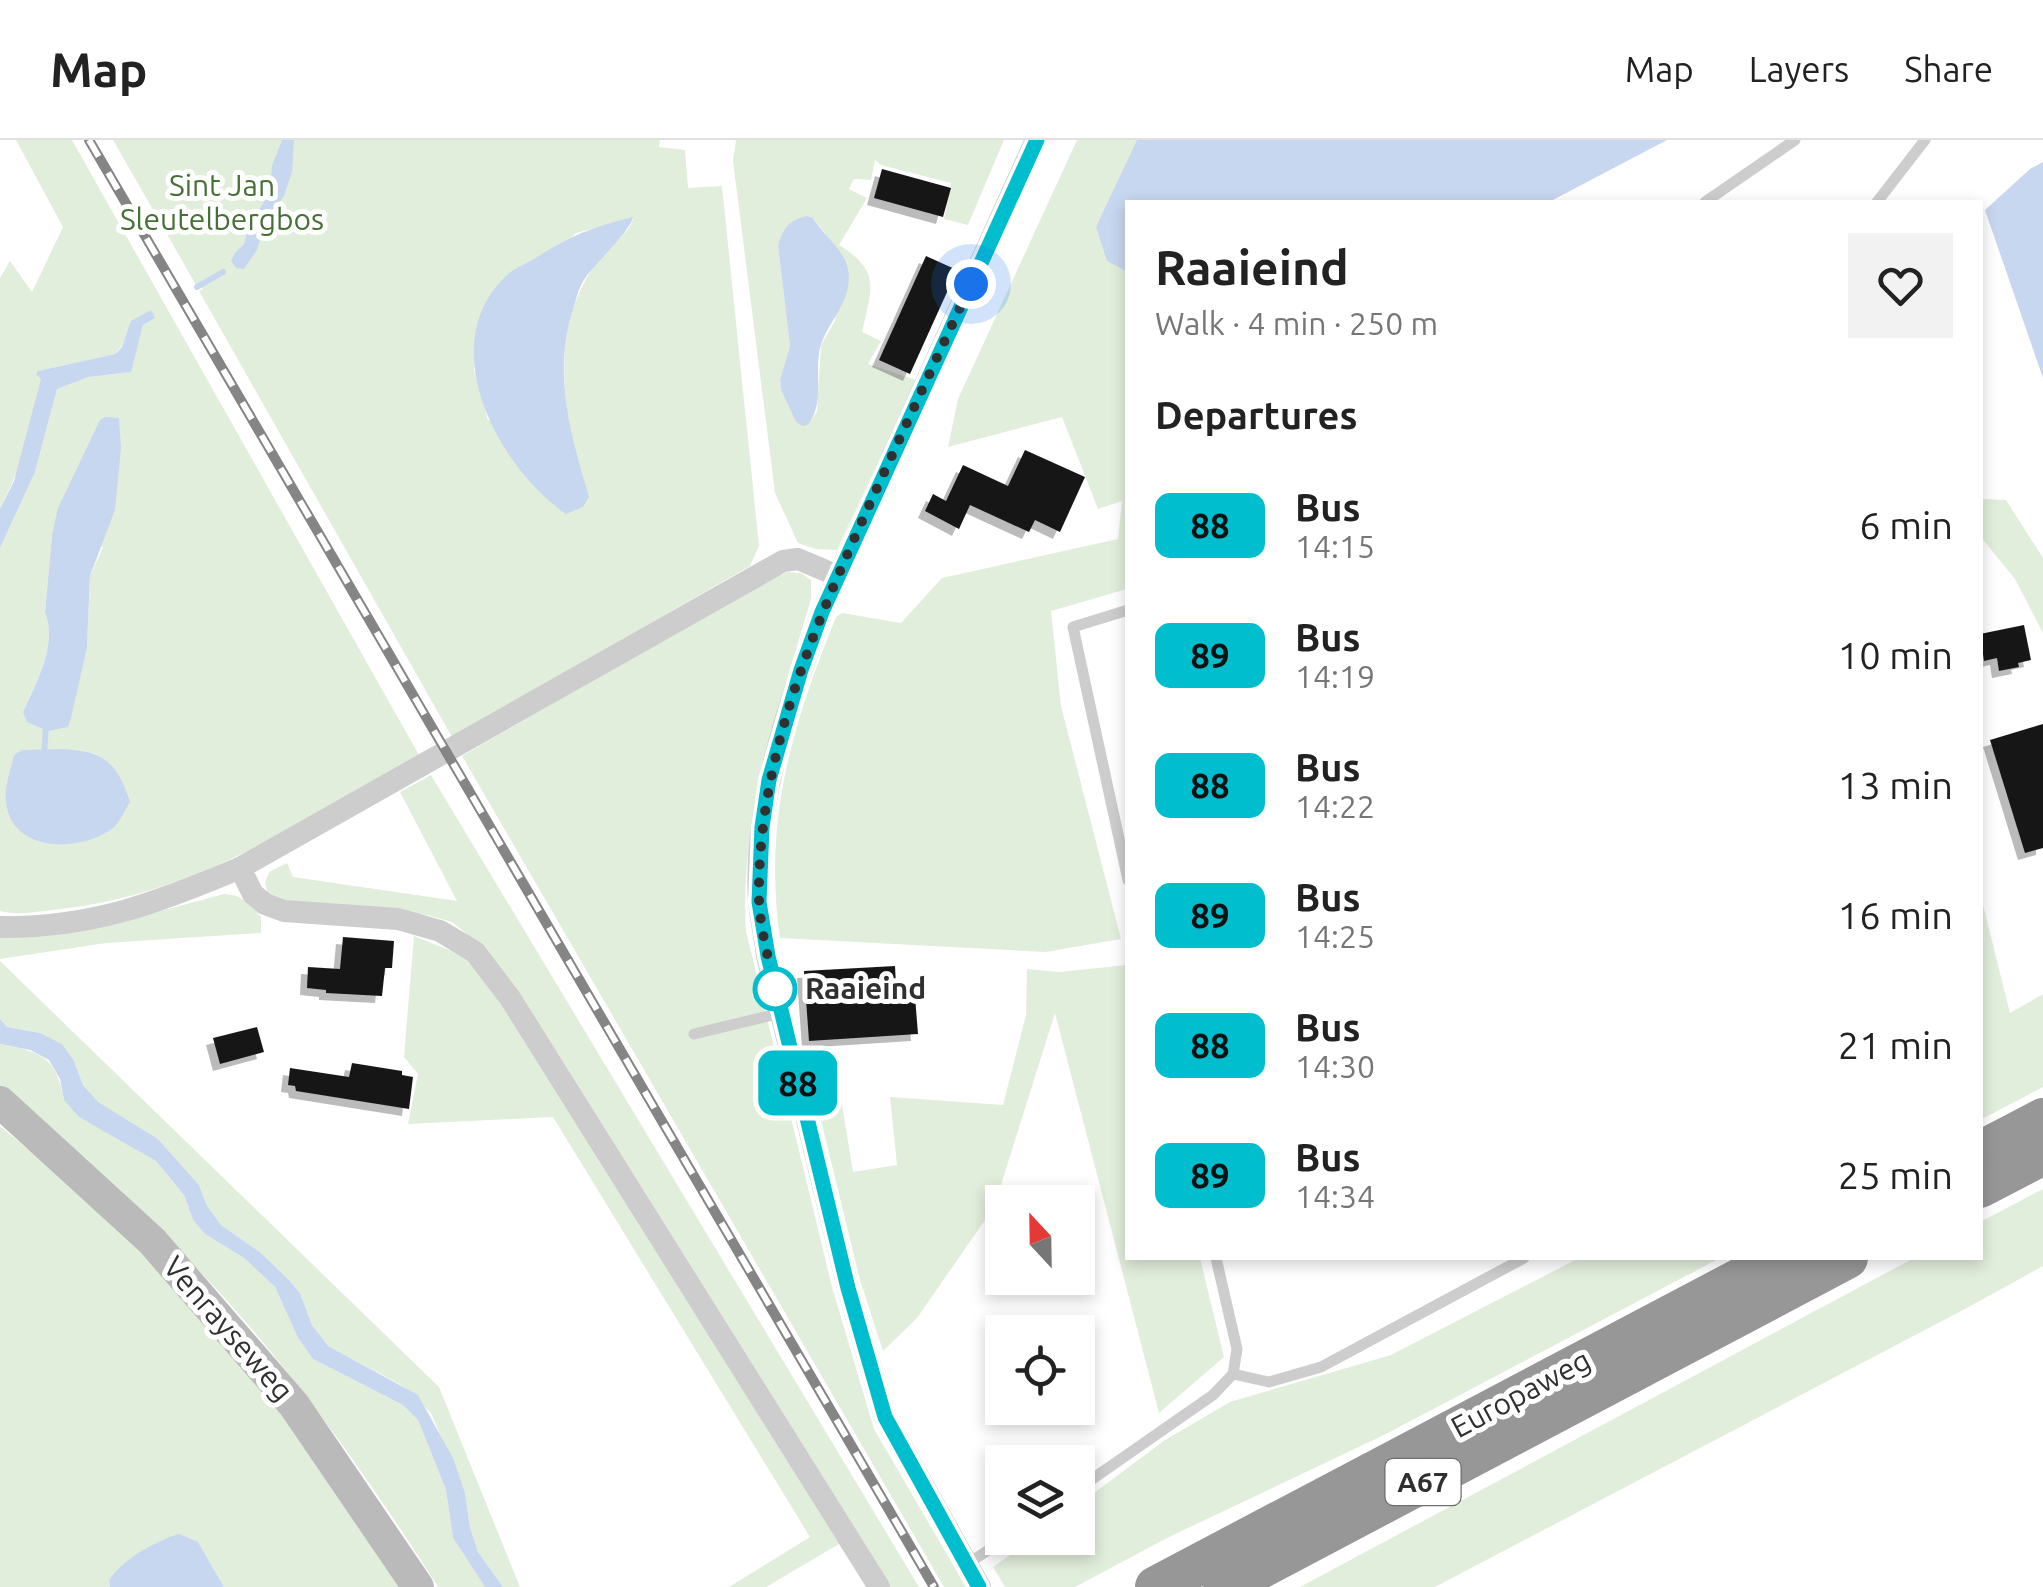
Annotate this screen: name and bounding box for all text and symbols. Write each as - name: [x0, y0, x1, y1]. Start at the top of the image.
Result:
- text: Map: [50, 42, 148, 96]
- text: Map: [1625, 49, 1694, 89]
- text: Layers: [1749, 49, 1849, 89]
- text: Share: [1904, 49, 1993, 89]
- park label: Sint Jan Sleutelbergbos: [120, 168, 324, 236]
- button: heart: [1848, 233, 1953, 338]
- text: Raaieind: [1155, 240, 1349, 294]
- your location: [946, 259, 996, 309]
- text: Walk · 4 min · 250 m: [1155, 305, 1438, 341]
- text: Departures: [1155, 394, 1357, 436]
- text: Bus: [1295, 486, 1360, 528]
- text: 6 min: [1859, 504, 1953, 546]
- text: 88: [1190, 505, 1230, 545]
- text: 14:15: [1295, 528, 1375, 564]
- text: Bus: [1295, 616, 1360, 658]
- text: 10 min: [1838, 634, 1953, 676]
- text: 89: [1190, 635, 1230, 675]
- text: 14:19: [1295, 658, 1375, 694]
- text: Bus: [1295, 746, 1360, 788]
- text: 13 min: [1838, 764, 1953, 806]
- text: 88: [1190, 765, 1230, 805]
- text: 14:22: [1295, 788, 1375, 824]
- text: Bus: [1295, 876, 1360, 918]
- text: 16 min: [1838, 894, 1953, 936]
- text: 89: [1190, 895, 1230, 935]
- text: 14:25: [1295, 918, 1375, 954]
- marker: Raaieind: [754, 968, 796, 1010]
- place label: Raaieind: [805, 971, 926, 1005]
- text: Bus: [1295, 1006, 1360, 1048]
- text: 21 min: [1838, 1024, 1953, 1066]
- text: 88: [1190, 1025, 1230, 1065]
- text: 14:30: [1295, 1048, 1375, 1084]
- line badge: 88: [753, 1050, 843, 1116]
- text: 88: [778, 1063, 818, 1103]
- text: Bus: [1295, 1136, 1360, 1178]
- text: 25 min: [1838, 1154, 1953, 1196]
- text: 89: [1190, 1155, 1230, 1195]
- text: 14:34: [1295, 1178, 1375, 1214]
- north arrow: [985, 1185, 1095, 1295]
- map controls: [985, 1185, 1095, 1555]
- street label: Venrayseweg: [157, 1249, 300, 1407]
- button: locate: [985, 1315, 1095, 1425]
- street label: Europaweg: [1445, 1342, 1596, 1444]
- button: layers: [985, 1445, 1095, 1555]
- road number: A67: [1386, 1459, 1460, 1505]

